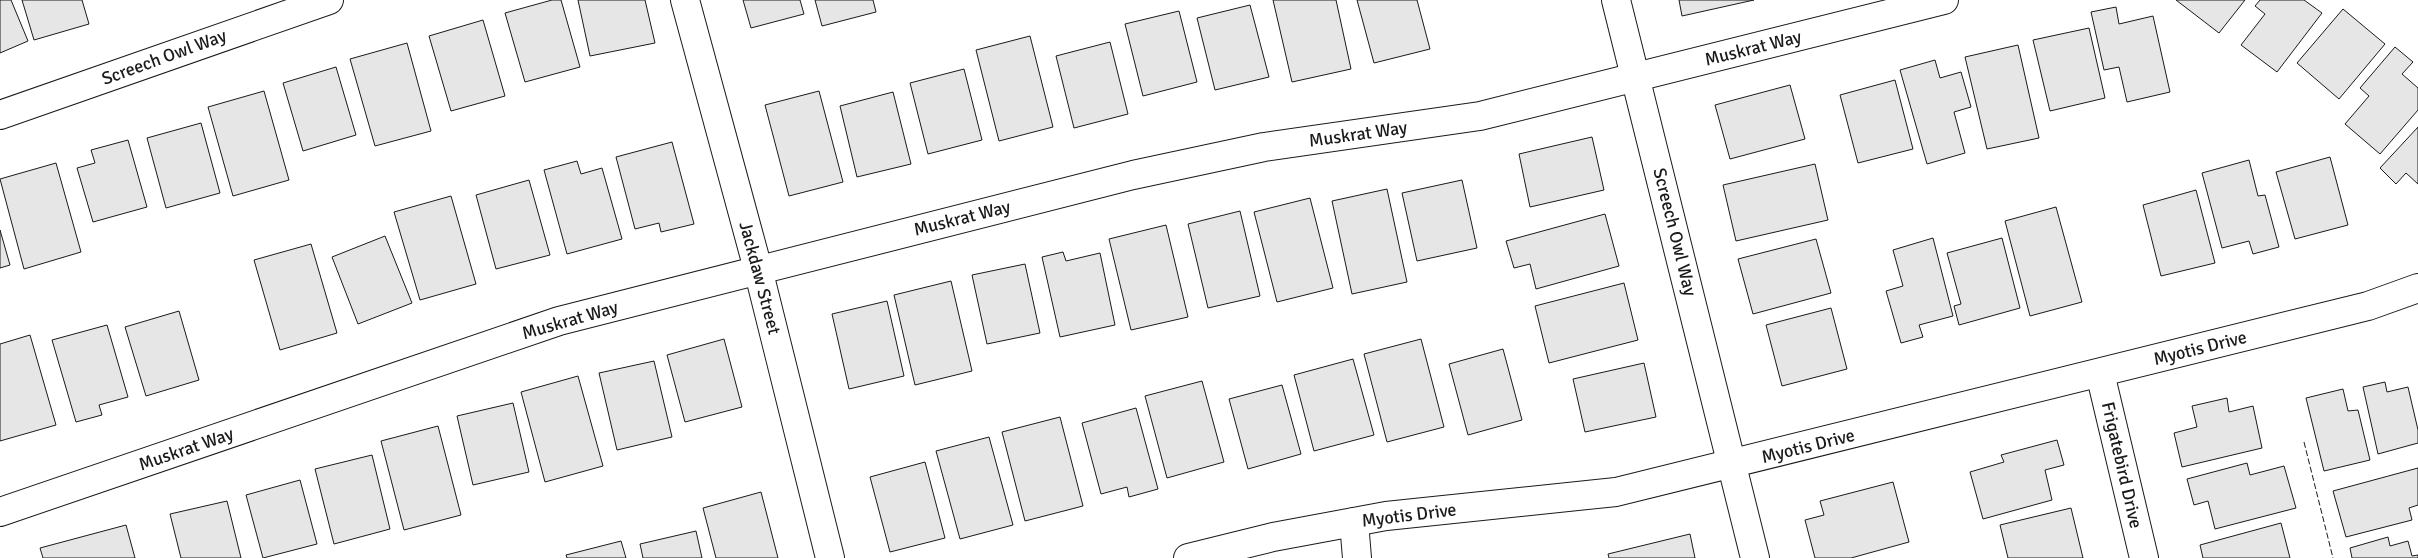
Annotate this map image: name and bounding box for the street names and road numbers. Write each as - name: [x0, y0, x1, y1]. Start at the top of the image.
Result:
- street label: Screech Owl Way: [99, 24, 230, 90]
- street label: Muskrat Way: [1702, 25, 1804, 71]
- street label: Muskrat Way: [1307, 116, 1409, 152]
- street label: Screech Owl Way: [1648, 166, 1702, 299]
- street label: Muskrat Way: [911, 195, 1013, 241]
- street label: Jackdaw Street: [734, 219, 786, 337]
- street label: Muskrat Way: [519, 296, 621, 344]
- street label: Myotis Drive: [2151, 326, 2249, 370]
- street label: Frigatebird Drive: [2097, 400, 2147, 530]
- street label: Muskrat Way: [136, 422, 237, 476]
- street label: Myotis Drive: [1759, 424, 1857, 468]
- street label: Myotis Drive: [1360, 498, 1458, 532]

